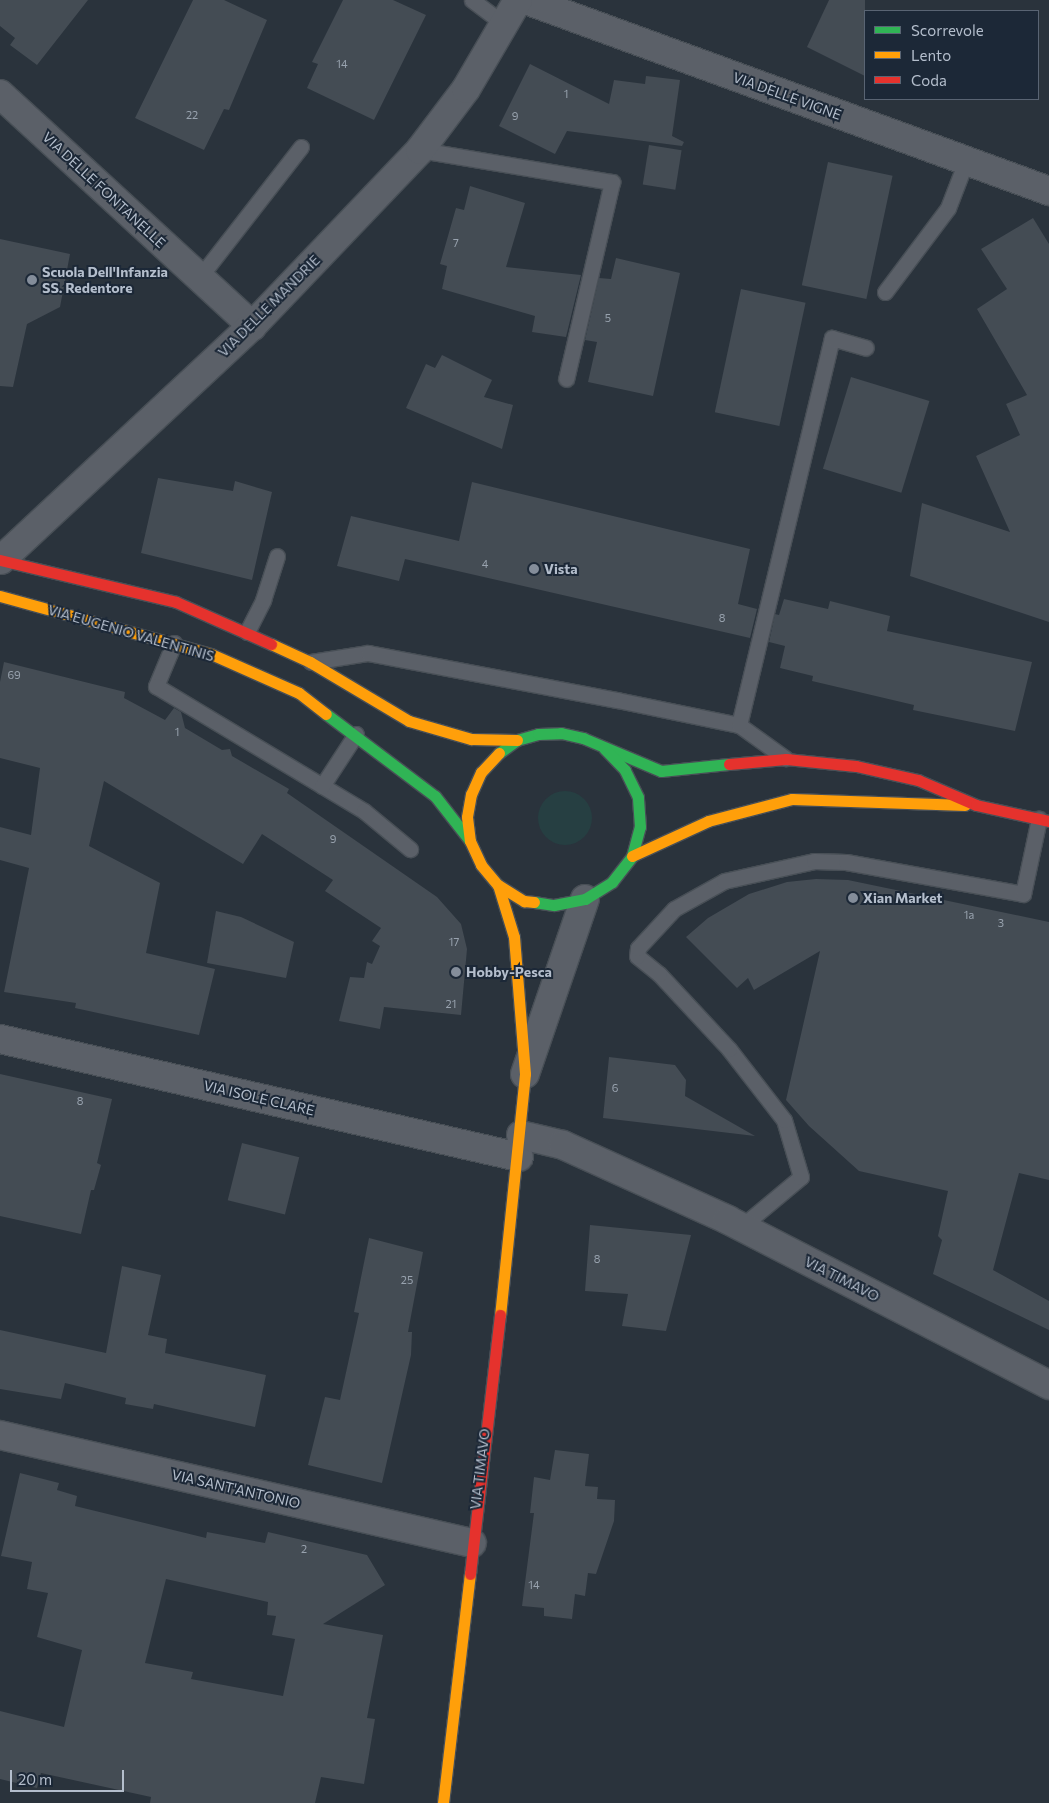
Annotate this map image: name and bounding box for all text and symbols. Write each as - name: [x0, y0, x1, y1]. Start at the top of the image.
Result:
- legend: [864, 10, 1039, 100]
- text: Scorrevole: [911, 21, 984, 39]
- text: Lento: [911, 46, 951, 64]
- house number: 14: [336, 57, 348, 71]
- street label: VIA DELLE VIGNE: [730, 69, 844, 123]
- text: Coda: [911, 71, 947, 89]
- house number: 1: [564, 87, 568, 101]
- house number: 22: [186, 108, 198, 122]
- house number: 9: [512, 109, 518, 123]
- street label: VIA DELLE FONTANELLE: [39, 129, 169, 251]
- house number: 7: [453, 236, 459, 250]
- street label: VIA DELLE MANDRIE: [215, 252, 323, 360]
- place label: Scuola Dell'Infanzia SS. Redentore: [42, 264, 168, 296]
- marker: Scuola Dell'Infanzia SS. Redentore: [26, 274, 38, 286]
- house number: 5: [605, 311, 611, 325]
- house number: 4: [482, 557, 488, 571]
- place label: Vista: [544, 561, 578, 577]
- marker: Vista: [528, 563, 540, 575]
- street label: VIA EUGENIO VALENTINIS: [46, 601, 216, 665]
- house number: 8: [719, 611, 725, 625]
- house number: 69: [7, 668, 21, 682]
- house number: 1: [175, 725, 179, 739]
- house number: 9: [330, 832, 336, 846]
- place label: Xian Market: [863, 890, 942, 906]
- marker: Xian Market: [847, 892, 859, 904]
- house number: 1a: [964, 908, 974, 922]
- house number: 3: [998, 916, 1004, 930]
- house number: 17: [449, 935, 459, 949]
- place label: Hobby-Pesca: [466, 964, 552, 980]
- marker: Hobby-Pesca: [450, 966, 462, 978]
- house number: 21: [446, 997, 456, 1011]
- street label: VIA ISOLE CLARE: [202, 1077, 316, 1119]
- house number: 6: [612, 1081, 618, 1095]
- house number: 8: [77, 1094, 83, 1108]
- house number: 8: [594, 1252, 600, 1266]
- street label: VIA TIMAVO: [802, 1253, 882, 1305]
- house number: 25: [401, 1273, 413, 1287]
- street label: VIA TIMAVO: [467, 1428, 493, 1510]
- street label: VIA SANT'ANTONIO: [170, 1466, 302, 1512]
- house number: 2: [301, 1542, 307, 1556]
- house number: 14: [528, 1578, 540, 1592]
- scale bar: [12, 1760, 126, 1792]
- text: 20 m: [18, 1770, 52, 1788]

